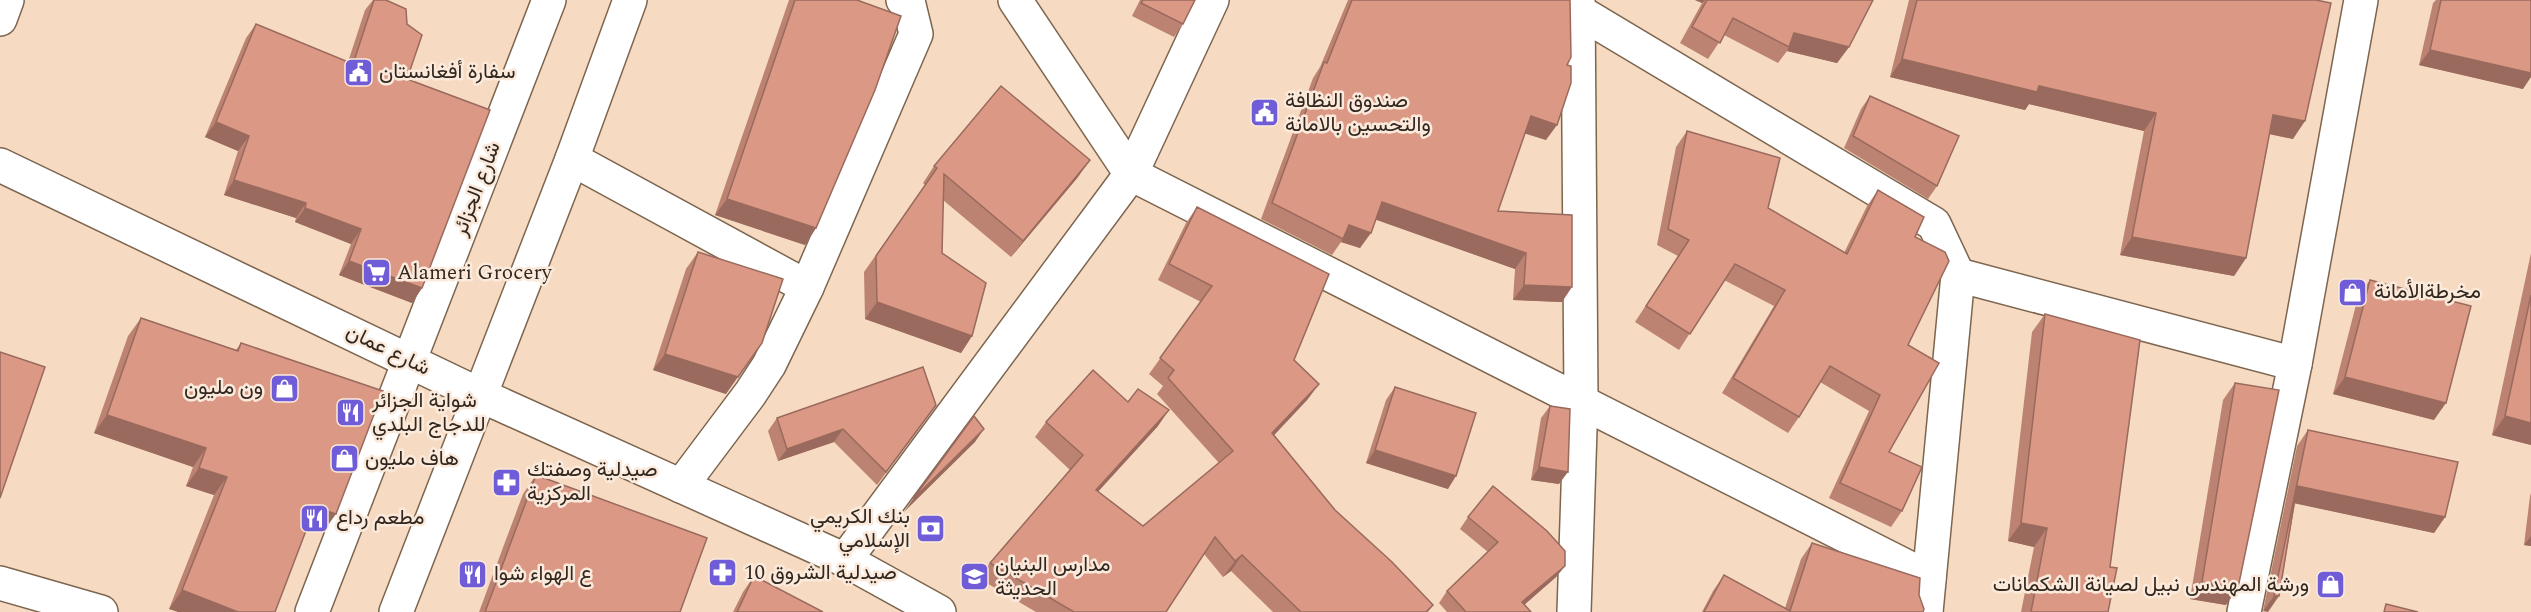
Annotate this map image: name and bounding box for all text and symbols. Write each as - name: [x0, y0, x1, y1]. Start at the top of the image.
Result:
- public building icon: سفارة أفغانستان: [342, 56, 374, 88]
- place label: سفارة أفغانستان: [379, 56, 516, 88]
- place label: صندوق النظافة والتحسين بالامانة: [1285, 85, 1431, 141]
- public building icon: صندوق النظافة والتحسين بالامانة: [1248, 97, 1280, 129]
- street label: شارع الجزائر: [444, 137, 510, 242]
- supermarket icon: Alameri Grocery: [360, 257, 392, 289]
- place label: Alameri Grocery: [397, 257, 553, 289]
- shop icon: مخرطةالأمانة: [2337, 276, 2369, 308]
- place label: مخرطةالأمانة: [2374, 276, 2481, 308]
- street label: شارع عمان: [340, 316, 436, 384]
- place label: ون مليون: [184, 372, 263, 404]
- shop icon: ون مليون: [268, 372, 300, 404]
- place label: شواية الجزائر للدجاج البلدي: [371, 385, 486, 441]
- restaurant icon: شواية الجزائر للدجاج البلدي: [335, 397, 367, 429]
- shop icon: هاف مليون: [328, 443, 360, 475]
- place label: هاف مليون: [365, 443, 459, 475]
- place label: صيدلية وصفتك المركزية: [527, 454, 658, 510]
- pharmacy icon: صيدلية وصفتك المركزية: [490, 466, 522, 498]
- place label: بنك الكريمي الإسلامي: [810, 501, 910, 557]
- restaurant icon: مطعم رداع: [299, 502, 331, 534]
- place label: مطعم رداع: [336, 502, 424, 534]
- bank icon: بنك الكريمي الإسلامي: [915, 513, 947, 545]
- place label: مدارس البنيان الحديثة: [995, 549, 1110, 605]
- pharmacy icon: صيدلية الشروق 10: [707, 557, 739, 589]
- place label: صيدلية الشروق 10: [744, 557, 897, 589]
- restaurant icon: ع الهواء شوا: [457, 558, 489, 590]
- place label: ع الهواء شوا: [494, 558, 592, 590]
- school or university icon: مدارس البنيان الحديثة: [958, 561, 990, 593]
- place label: ورشة المهندس نبيل لصيانة الشكمانات: [1993, 569, 2309, 601]
- shop icon: ورشة المهندس نبيل لصيانة الشكمانات: [2314, 569, 2346, 601]

